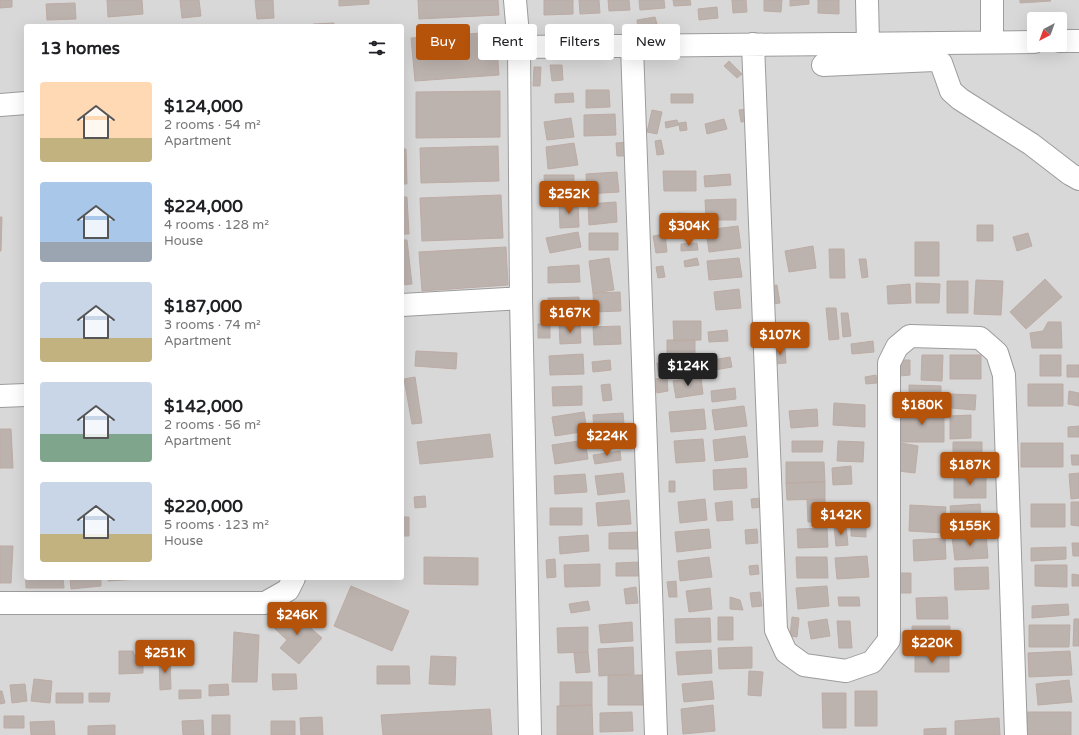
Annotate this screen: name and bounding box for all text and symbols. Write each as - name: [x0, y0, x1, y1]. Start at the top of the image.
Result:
- north arrow: [1027, 12, 1067, 52]
- map controls: [1027, 12, 1067, 52]
- chip: Buy: [416, 24, 470, 60]
- chip: Rent: [478, 24, 537, 60]
- chip: Filters: [545, 24, 614, 60]
- chip: New: [622, 24, 680, 60]
- icon: filters: [366, 37, 388, 59]
- text: 13 homes: [40, 38, 120, 59]
- text: $124,000: [164, 96, 243, 117]
- icon: home: [72, 98, 120, 146]
- text: 2 rooms · 54 m²: [164, 117, 261, 133]
- text: Apartment: [164, 133, 231, 149]
- pin: $252K: [541, 181, 597, 215]
- text: $252K: [548, 186, 590, 202]
- text: $224,000: [164, 196, 243, 217]
- icon: home: [72, 198, 120, 246]
- pin: $304K: [661, 213, 717, 247]
- text: 4 rooms · 128 m²: [164, 217, 269, 233]
- text: $304K: [668, 218, 710, 234]
- text: House: [164, 233, 203, 249]
- text: $187,000: [164, 296, 242, 317]
- icon: home: [72, 298, 120, 346]
- pin: $167K: [542, 300, 598, 334]
- text: $167K: [549, 305, 591, 321]
- text: 3 rooms · 74 m²: [164, 317, 261, 333]
- pin: $107K: [752, 322, 808, 356]
- text: $107K: [759, 327, 801, 343]
- text: Apartment: [164, 333, 231, 349]
- pin: $124K: [660, 353, 716, 387]
- text: $124K: [667, 358, 709, 374]
- pin: $180K: [894, 392, 950, 426]
- text: $142,000: [164, 396, 243, 417]
- text: $180K: [901, 397, 943, 413]
- icon: home: [72, 398, 120, 446]
- text: 2 rooms · 56 m²: [164, 417, 261, 433]
- pin: $224K: [579, 423, 635, 457]
- text: $224K: [586, 428, 628, 444]
- text: Apartment: [164, 433, 231, 449]
- pin: $187K: [942, 452, 998, 486]
- text: $187K: [949, 457, 991, 473]
- text: $220,000: [164, 496, 243, 517]
- icon: home: [72, 498, 120, 546]
- pin: $142K: [813, 502, 869, 536]
- text: $142K: [820, 507, 862, 523]
- pin: $155K: [942, 513, 998, 547]
- text: 5 rooms · 123 m²: [164, 517, 269, 533]
- text: $155K: [949, 518, 991, 534]
- text: House: [164, 533, 203, 549]
- pin: $246K: [269, 602, 325, 636]
- text: $246K: [276, 607, 318, 623]
- pin: $220K: [904, 630, 960, 664]
- text: $220K: [911, 635, 953, 651]
- pin: $251K: [137, 640, 193, 674]
- text: $251K: [144, 645, 186, 661]

